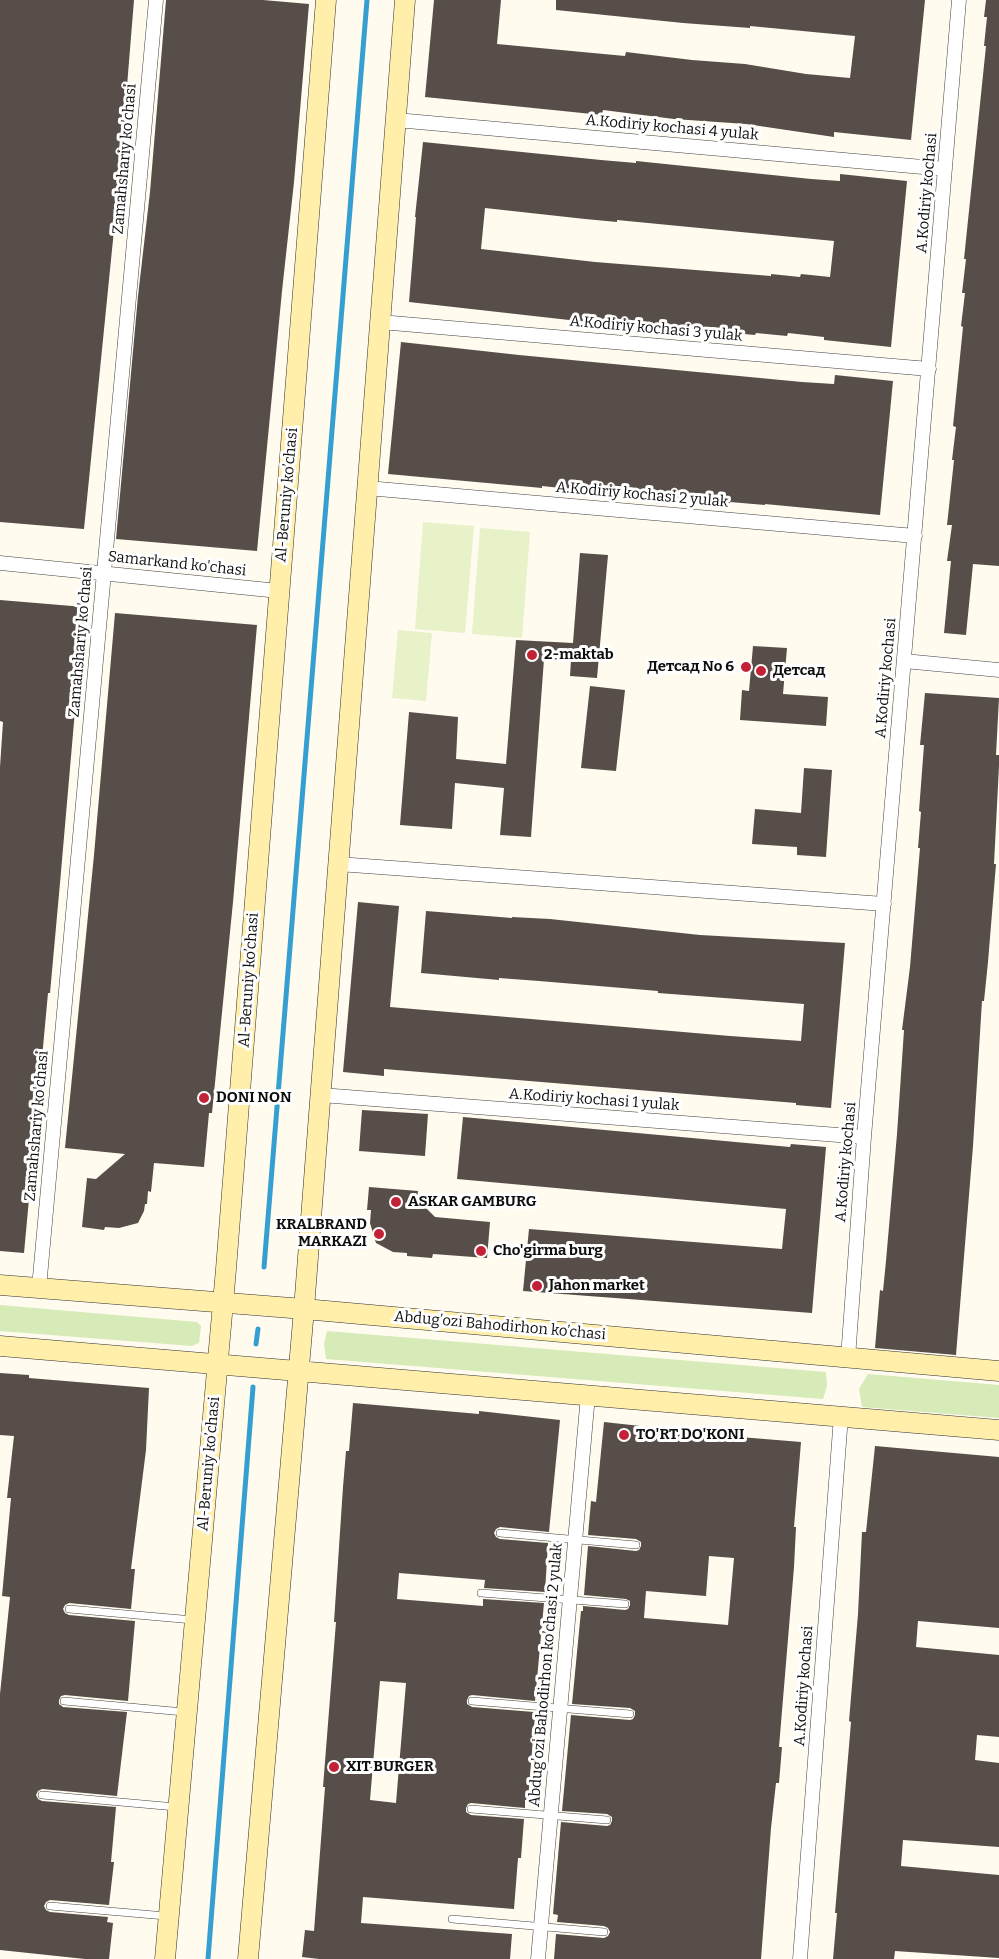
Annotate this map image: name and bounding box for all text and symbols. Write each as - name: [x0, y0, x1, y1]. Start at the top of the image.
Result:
- street label: Zamahshariy ko'chasi: [109, 83, 141, 235]
- street label: A.Kodiriy kochasi 4 yulak: [585, 111, 759, 145]
- street label: A.Kodiriy kochasi: [913, 132, 941, 254]
- street label: A.Kodiriy kochasi 3 yulak: [569, 312, 743, 346]
- street label: Al-Beruniy ko’chasi: [272, 427, 302, 563]
- street label: A.Kodiriy kochasi 2 yulak: [555, 478, 729, 512]
- street label: Samarkand ko'chasi: [107, 548, 247, 580]
- street label: Zamahshariy ko'chasi: [65, 566, 97, 718]
- street label: A.Kodiriy kochasi: [872, 617, 900, 739]
- place label: 2-maktab: [544, 646, 614, 664]
- marker: 2-maktab: [525, 648, 539, 662]
- place label: Детсад No 6: [647, 658, 734, 676]
- marker: Детсад No 6: [739, 660, 753, 674]
- place label: Детсад: [773, 662, 825, 680]
- marker: Детсад: [754, 664, 768, 678]
- street label: Al-Beruniy ko’chasi: [235, 912, 263, 1048]
- street label: Zamahshariy ko'chasi: [21, 1050, 53, 1202]
- street label: A.Kodiriy kochasi 1 yulak: [508, 1085, 680, 1115]
- place label: DONI NON: [216, 1089, 292, 1107]
- marker: DONI NON: [197, 1091, 211, 1105]
- street label: A.Kodiriy kochasi: [832, 1101, 860, 1223]
- place label: ASKAR GAMBURG: [408, 1193, 536, 1211]
- marker: ASKAR GAMBURG: [389, 1195, 403, 1209]
- place label: KRALBRAND MARKAZI: [276, 1216, 367, 1251]
- marker: KRALBRAND MARKAZI: [372, 1227, 386, 1241]
- place label: Cho'girma burg: [493, 1242, 603, 1260]
- marker: Cho'girma burg: [474, 1244, 488, 1258]
- place label: Jahon market: [549, 1277, 645, 1295]
- marker: Jahon market: [530, 1279, 544, 1293]
- street label: Abdug’ozi Bahodirhon ko’chasi: [393, 1308, 607, 1344]
- street label: Al-Beruniy ko’chasi: [194, 1396, 224, 1532]
- place label: TO'RT DO'KONI: [636, 1426, 744, 1444]
- marker: TO'RT DO'KONI: [617, 1428, 631, 1442]
- street label: Abdug’ozi Bahodirhon ko’chasi 2 yulak: [525, 1542, 567, 1808]
- street label: A.Kodiriy kochasi: [791, 1625, 817, 1747]
- place label: XIT BURGER: [346, 1758, 434, 1776]
- marker: XIT BURGER: [327, 1760, 341, 1774]

